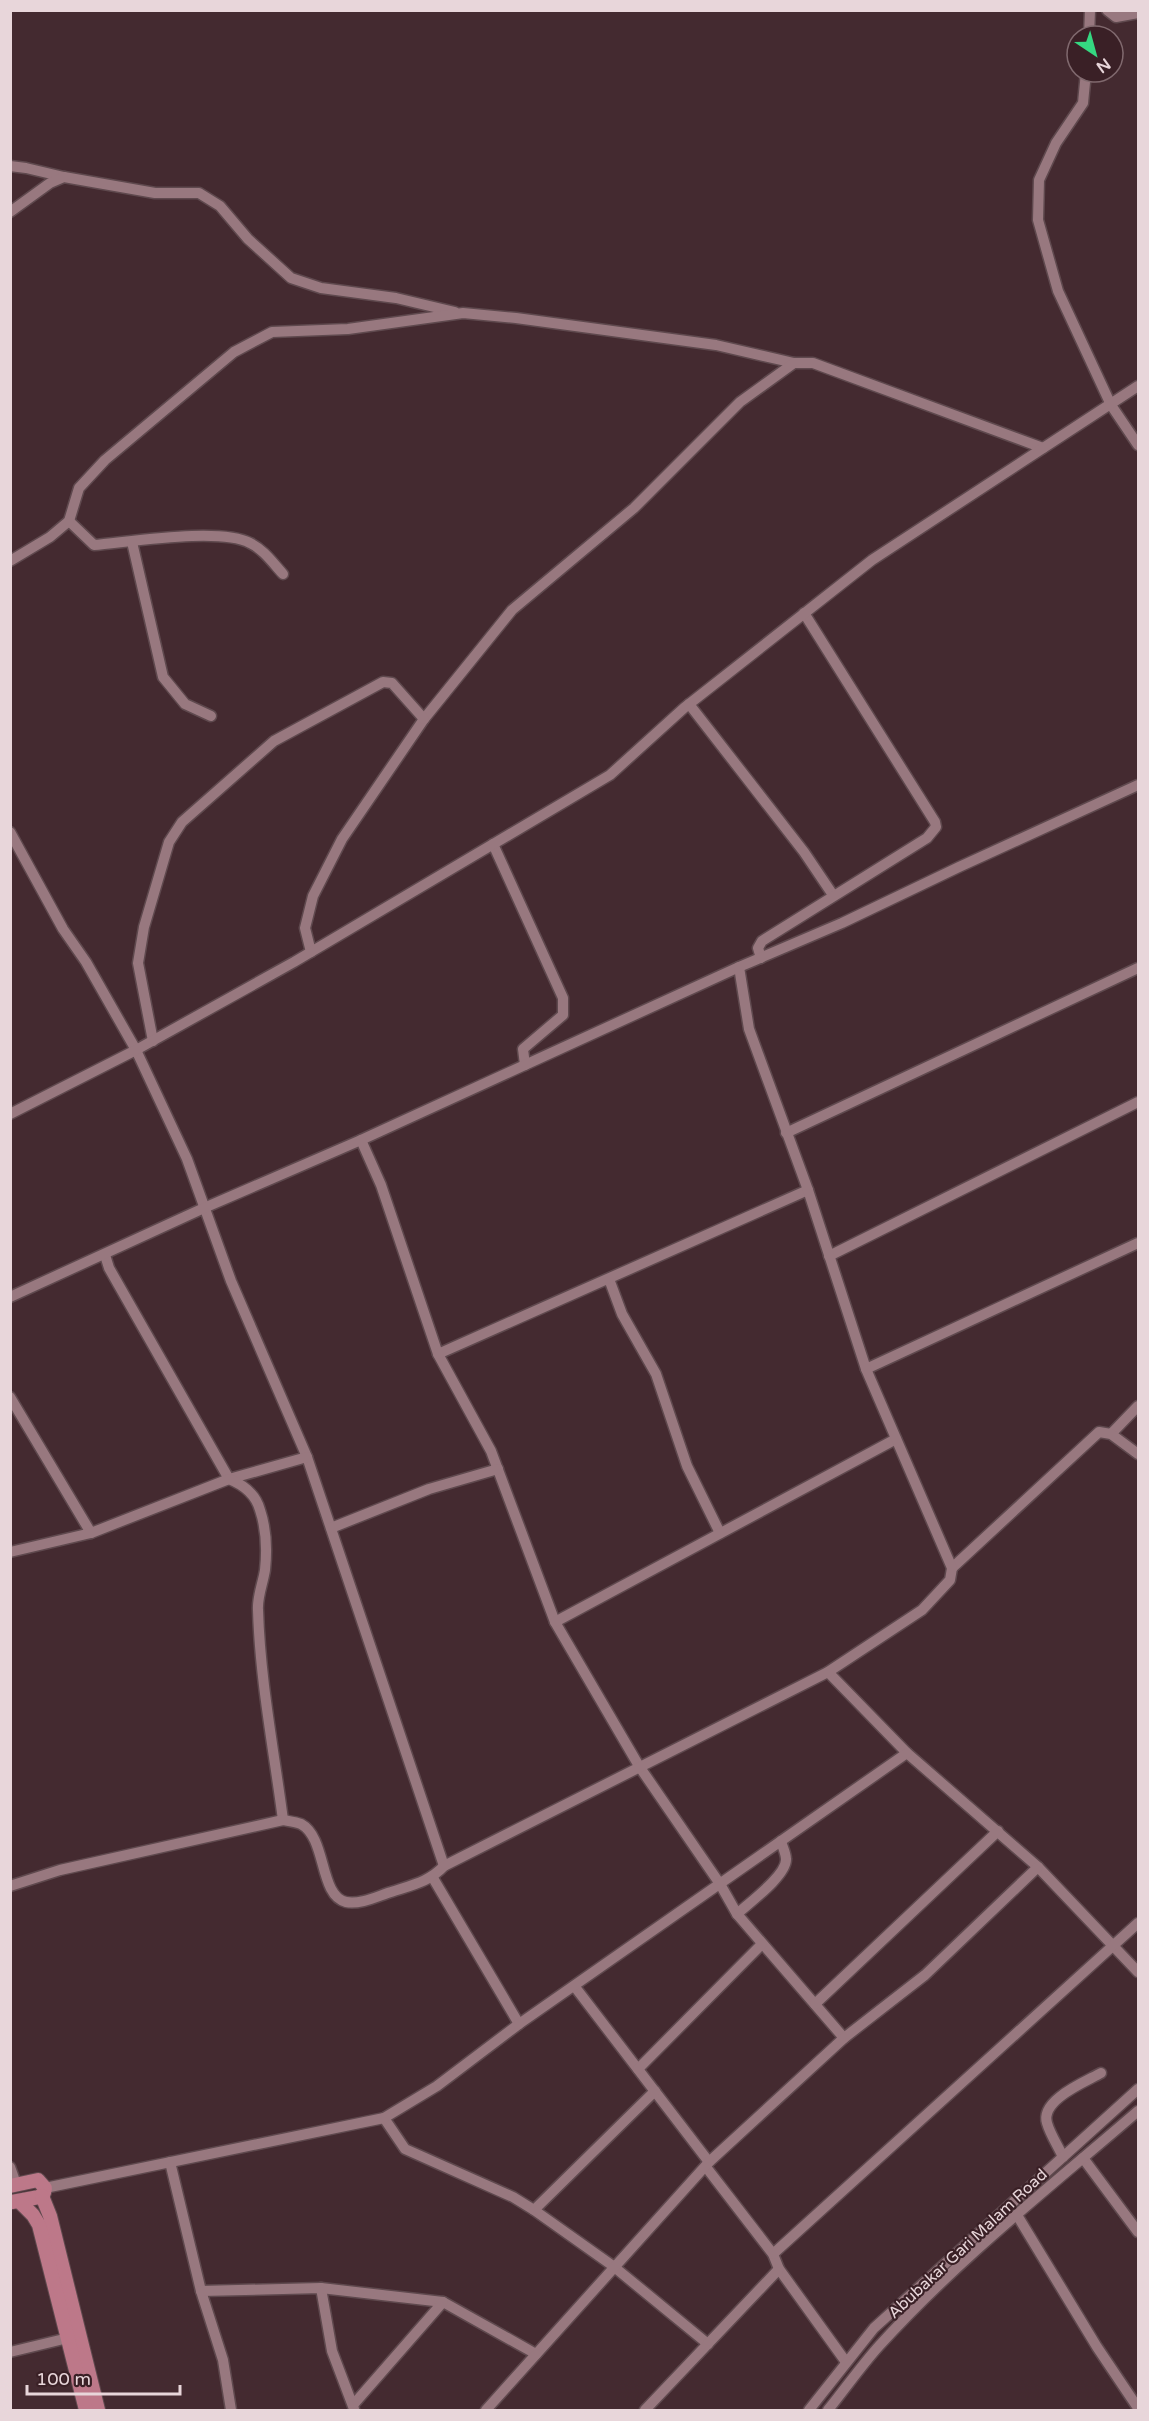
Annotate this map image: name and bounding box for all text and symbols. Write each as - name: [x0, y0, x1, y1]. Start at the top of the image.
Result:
- north arrow: [1065, 24, 1125, 84]
- text: N: [1092, 53, 1114, 77]
- street label: Abubakar Gari Malam Road: [884, 2165, 1051, 2323]
- scale bar: [27, 2358, 180, 2396]
- text: 100 m: [36, 2368, 91, 2390]

